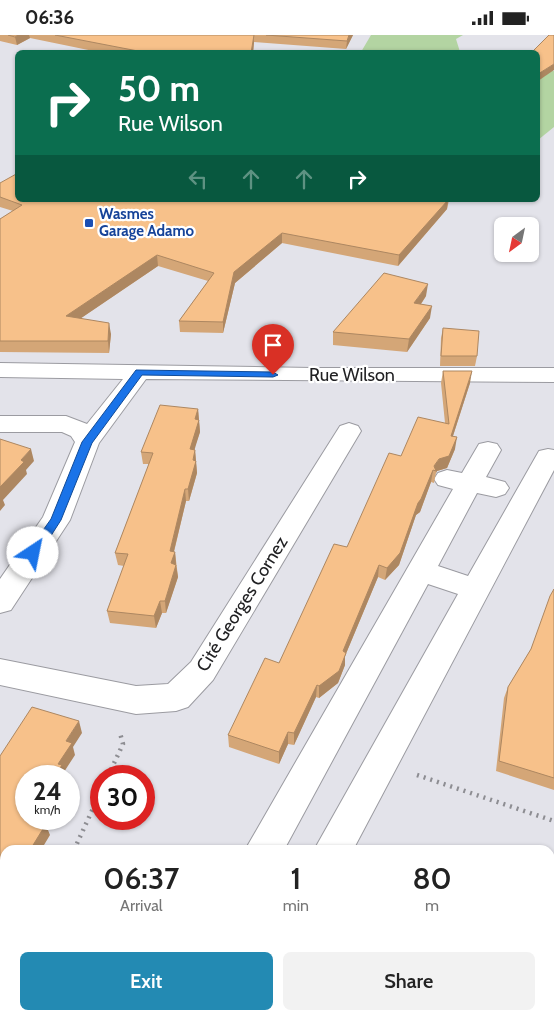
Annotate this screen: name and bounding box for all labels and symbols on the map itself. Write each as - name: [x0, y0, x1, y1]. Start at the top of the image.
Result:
- place label: Wasmes Garage Adamo: [99, 205, 195, 240]
- marker: Wasmes Garage Adamo: [83, 217, 95, 229]
- north arrow: [494, 217, 539, 263]
- pin: [252, 324, 294, 375]
- street label: Rue Wilson: [309, 364, 395, 386]
- position arrow: [6, 526, 58, 578]
- street label: Cité Georges Cornez: [192, 532, 293, 676]
- speed limit sign: 30: [90, 765, 155, 830]

